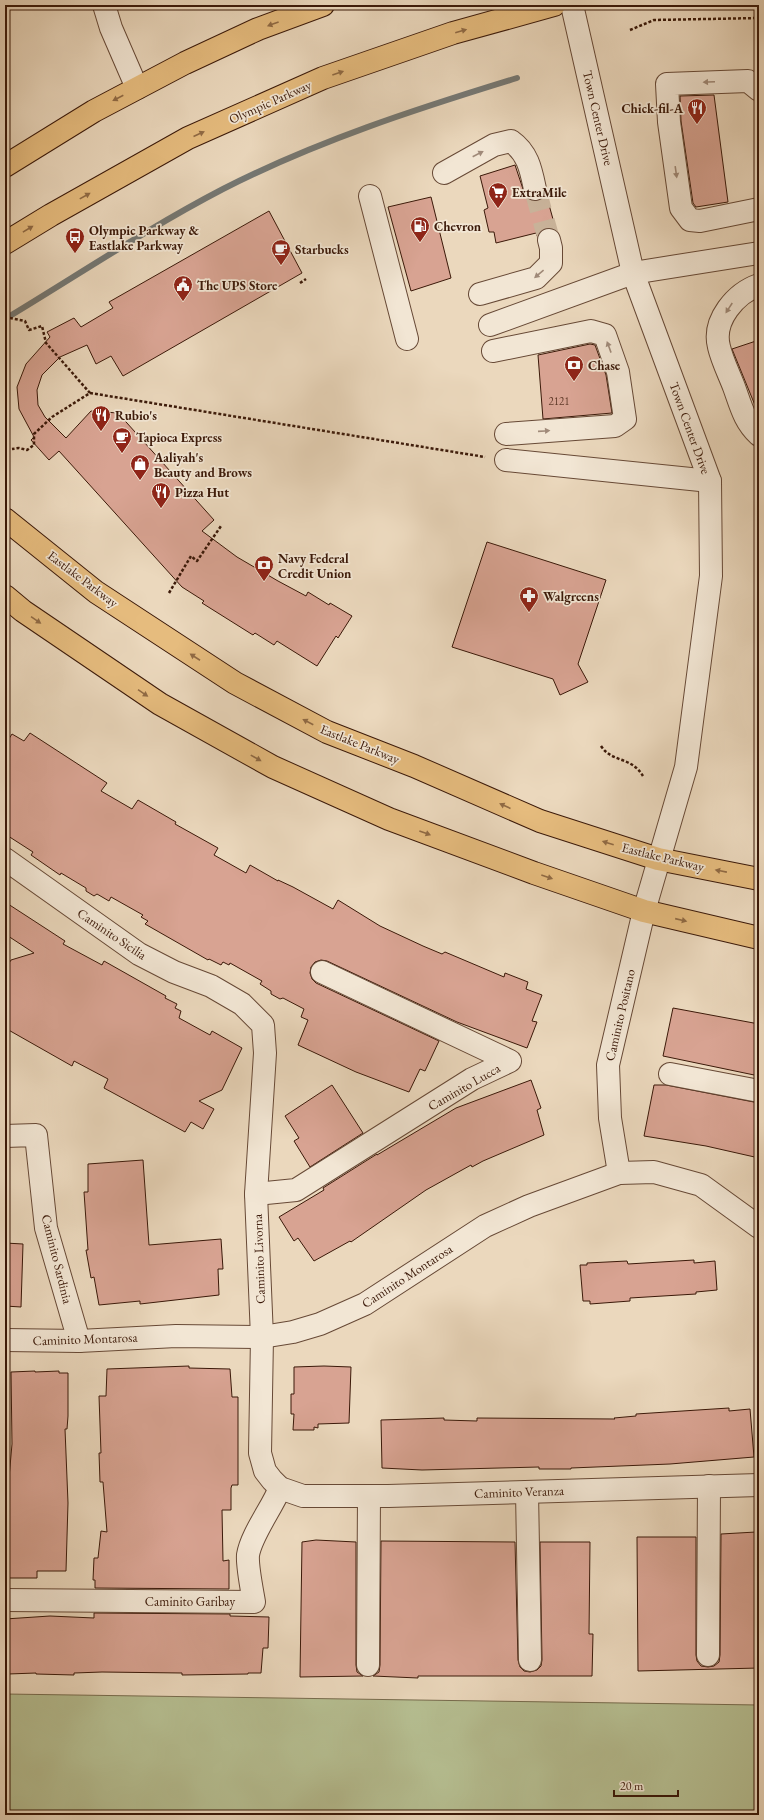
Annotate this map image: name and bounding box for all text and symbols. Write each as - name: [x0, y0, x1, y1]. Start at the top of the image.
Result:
- one-way arrow: [267, 21, 279, 27]
- one-way arrow: [455, 28, 467, 34]
- street label: Town Center Drive: [579, 69, 617, 167]
- one-way arrow: [332, 70, 344, 76]
- street label: Olympic Parkway: [226, 76, 314, 128]
- one-way arrow: [703, 79, 715, 86]
- one-way arrow: [113, 95, 124, 101]
- restaurant icon: Chick-fil-A: [686, 97, 708, 125]
- place label: Chick-fil-A: [621, 100, 684, 117]
- one-way arrow: [193, 130, 205, 137]
- one-way arrow: [472, 151, 484, 157]
- one-way arrow: [673, 166, 679, 178]
- supermarket icon: ExtraMile: [487, 181, 509, 209]
- place label: ExtraMile: [512, 184, 567, 201]
- one-way arrow: [79, 192, 91, 199]
- fuel station icon: Chevron: [409, 215, 431, 243]
- place label: Chevron: [434, 218, 482, 235]
- place label: Olympic Parkway & Eastlake Parkway: [89, 222, 199, 254]
- one-way arrow: [22, 225, 34, 232]
- bus stop icon: Olympic Parkway & Eastlake Parkway: [64, 226, 86, 254]
- cafe icon: Starbucks: [270, 238, 292, 266]
- place label: Starbucks: [295, 241, 349, 258]
- one-way arrow: [534, 269, 545, 278]
- public building icon: The UPS Store: [172, 274, 194, 302]
- place label: The UPS Store: [197, 277, 278, 294]
- one-way arrow: [725, 303, 733, 314]
- one-way arrow: [606, 340, 612, 352]
- bank icon: Chase: [563, 354, 585, 382]
- place label: Chase: [588, 357, 621, 374]
- street label: Town Center Drive: [665, 380, 715, 476]
- house number: 2121: [548, 394, 570, 408]
- restaurant icon: Rubio's: [90, 404, 112, 432]
- place label: Rubio's: [115, 407, 157, 424]
- cafe icon: Tapioca Express: [111, 426, 133, 454]
- one-way arrow: [538, 428, 550, 435]
- place label: Tapioca Express: [136, 429, 222, 446]
- place label: Aaliyah's Beauty and Brows: [153, 449, 252, 481]
- shop icon: Aaliyah's Beauty and Brows: [129, 453, 151, 481]
- restaurant icon: Pizza Hut: [150, 481, 172, 509]
- place label: Pizza Hut: [175, 484, 229, 501]
- street label: Eastlake Parkway: [44, 547, 122, 611]
- place label: Navy Federal Credit Union: [278, 550, 352, 582]
- bank icon: Navy Federal Credit Union: [253, 554, 275, 582]
- pharmacy icon: Walgreens: [518, 585, 540, 613]
- place label: Walgreens: [543, 588, 599, 605]
- one-way arrow: [31, 616, 41, 624]
- one-way arrow: [190, 653, 200, 661]
- one-way arrow: [138, 689, 149, 697]
- one-way arrow: [302, 719, 314, 725]
- street label: Eastlake Parkway: [318, 720, 402, 768]
- one-way arrow: [250, 754, 262, 761]
- one-way arrow: [498, 802, 510, 808]
- one-way arrow: [420, 830, 432, 836]
- one-way arrow: [601, 839, 613, 845]
- street label: Eastlake Parkway: [620, 839, 706, 876]
- one-way arrow: [715, 868, 727, 874]
- one-way arrow: [542, 875, 554, 881]
- street label: Caminito Sicilia: [74, 905, 151, 964]
- one-way arrow: [675, 917, 688, 923]
- street label: Caminito Positano: [601, 967, 639, 1063]
- street label: Caminito Lucca: [425, 1059, 504, 1115]
- street label: Caminito Sardinia: [38, 1213, 77, 1306]
- street label: Caminito Livorna: [249, 1213, 269, 1304]
- street label: Caminito Montarosa: [358, 1240, 456, 1312]
- street label: Caminito Montarosa: [32, 1329, 139, 1349]
- street label: Caminito Veranza: [474, 1482, 565, 1502]
- street label: Caminito Garibay: [145, 1593, 235, 1610]
- scale bar: [614, 1772, 678, 1798]
- text: 20 m: [620, 1778, 644, 1794]

